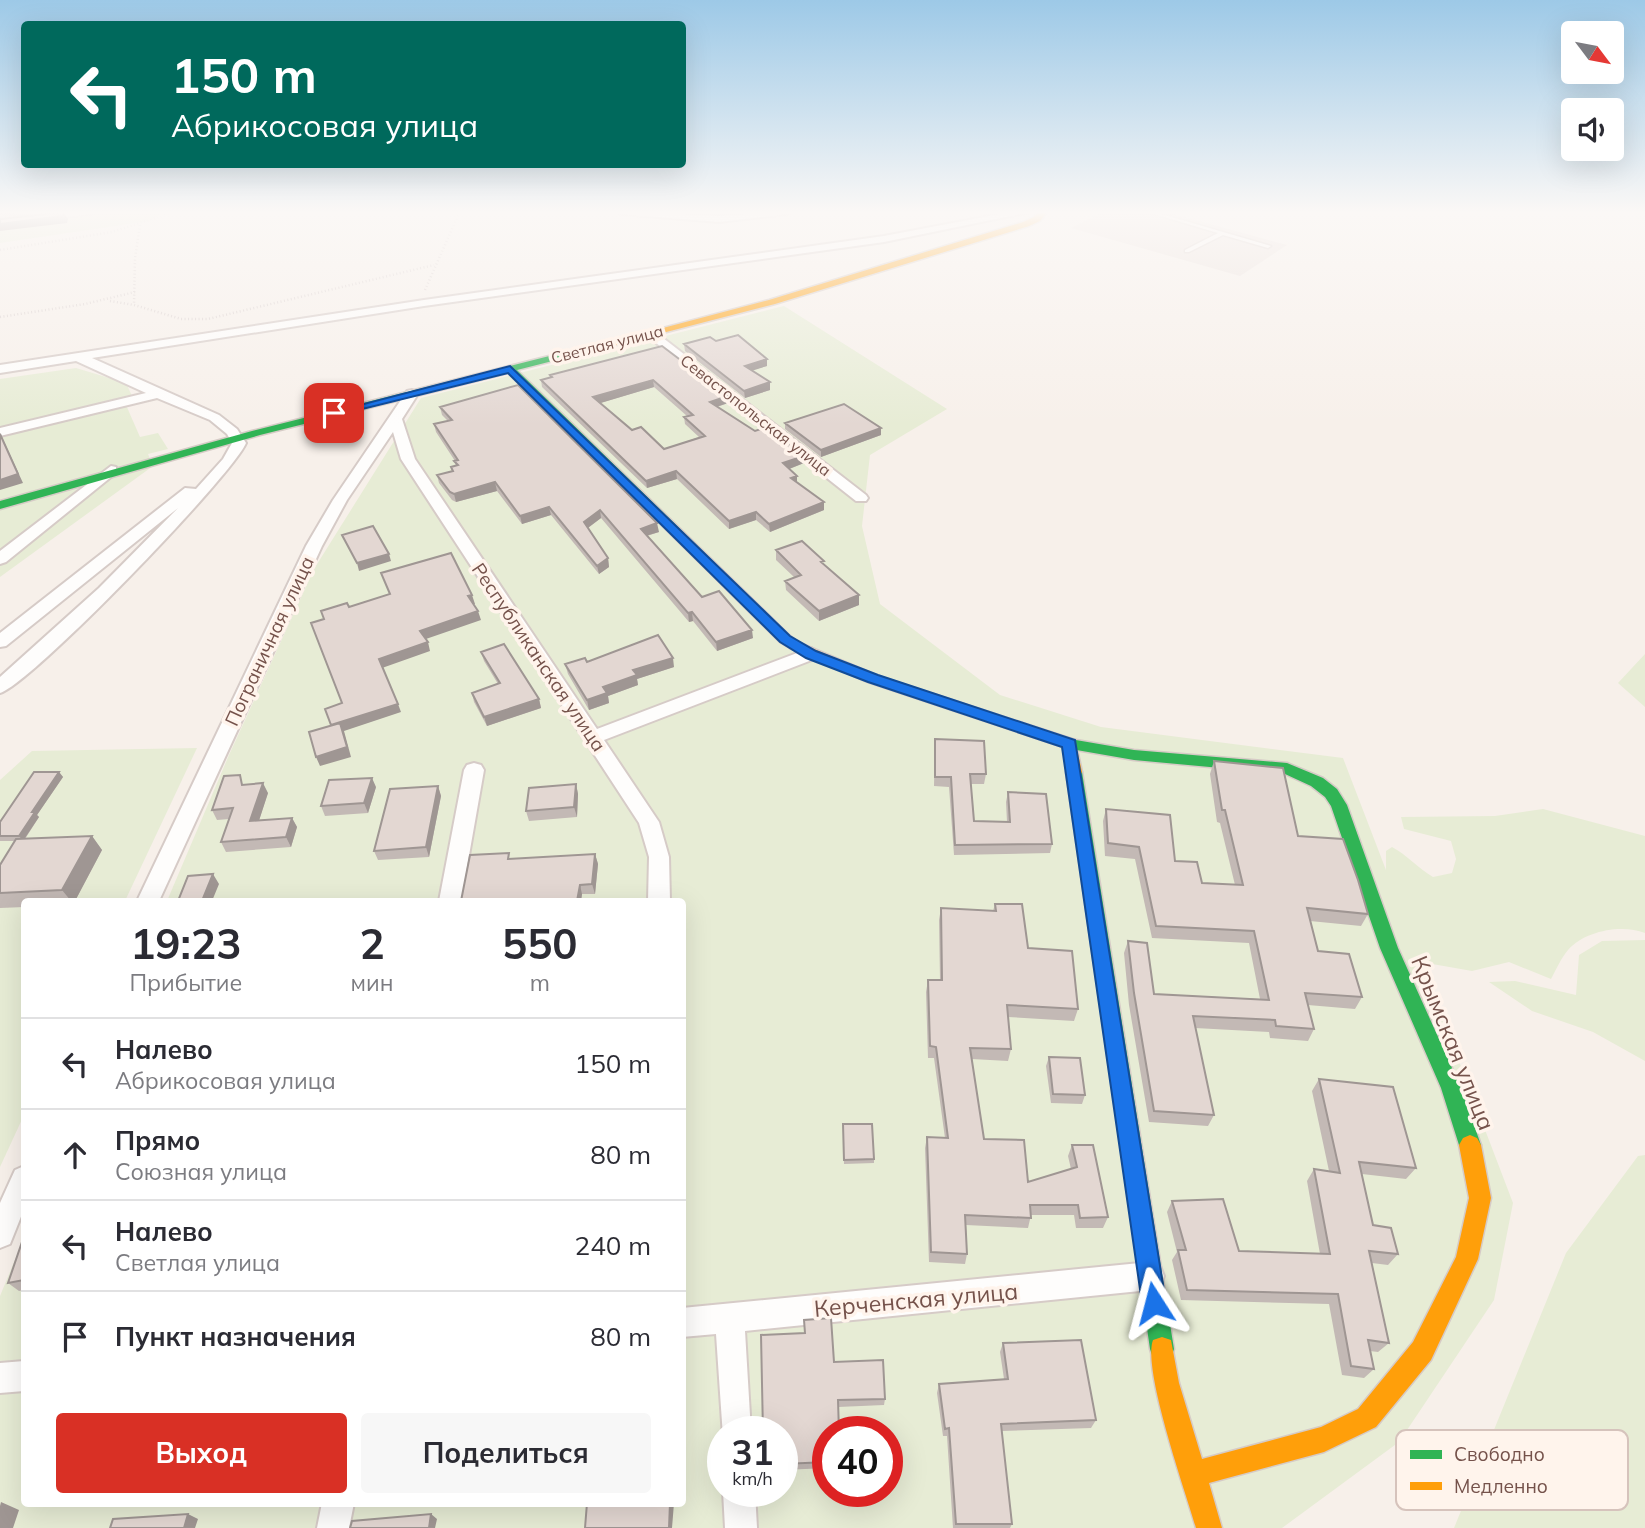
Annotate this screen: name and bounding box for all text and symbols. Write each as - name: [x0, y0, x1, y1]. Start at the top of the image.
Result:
- north arrow: [1561, 21, 1624, 84]
- map controls: [1561, 21, 1624, 161]
- text: 150 m: [171, 44, 317, 105]
- icon: left: [56, 49, 147, 140]
- button: sound: [1561, 98, 1624, 161]
- text: Абрикосовая улица: [171, 105, 478, 145]
- street label: Светлая улица: [549, 320, 665, 368]
- street label: Севастопольская улица: [677, 350, 835, 480]
- pin: [304, 383, 364, 443]
- icon: arrive: [315, 394, 353, 432]
- street label: Пограничная улица: [219, 552, 319, 730]
- street label: Республиканская улица: [467, 558, 611, 756]
- text: 19:23: [130, 917, 241, 970]
- text: 2: [359, 917, 385, 970]
- text: 550: [502, 917, 578, 970]
- street label: Крымская улица: [1405, 951, 1502, 1134]
- text: Прибытие: [129, 968, 242, 997]
- text: мин: [351, 968, 394, 997]
- text: m: [530, 968, 550, 997]
- text: Налево: [115, 1033, 213, 1066]
- icon: left: [56, 1045, 94, 1083]
- text: 150 m: [575, 1047, 651, 1080]
- text: Абрикосовая улица: [115, 1066, 336, 1095]
- text: Прямо: [115, 1124, 200, 1157]
- icon: ahead: [56, 1136, 94, 1174]
- text: 80 m: [590, 1138, 651, 1171]
- text: Союзная улица: [115, 1157, 287, 1186]
- text: Налево: [115, 1215, 213, 1248]
- icon: left: [56, 1227, 94, 1265]
- text: 240 m: [575, 1229, 651, 1262]
- text: Светлая улица: [115, 1248, 280, 1277]
- position arrow: [1117, 1266, 1191, 1340]
- street label: Керченская улица: [813, 1276, 1019, 1323]
- icon: arrive: [56, 1318, 94, 1356]
- text: Пункт назначения: [115, 1320, 356, 1353]
- text: 80 m: [590, 1320, 651, 1353]
- button: Выход: [56, 1413, 347, 1493]
- button: Поделиться: [361, 1413, 651, 1493]
- speed limit sign: 40: [812, 1416, 903, 1507]
- text: 31: [731, 1430, 774, 1474]
- legend: [1396, 1430, 1628, 1510]
- text: Свободно: [1454, 1442, 1545, 1466]
- text: km/h: [732, 1467, 773, 1490]
- text: Медленно: [1454, 1474, 1548, 1498]

